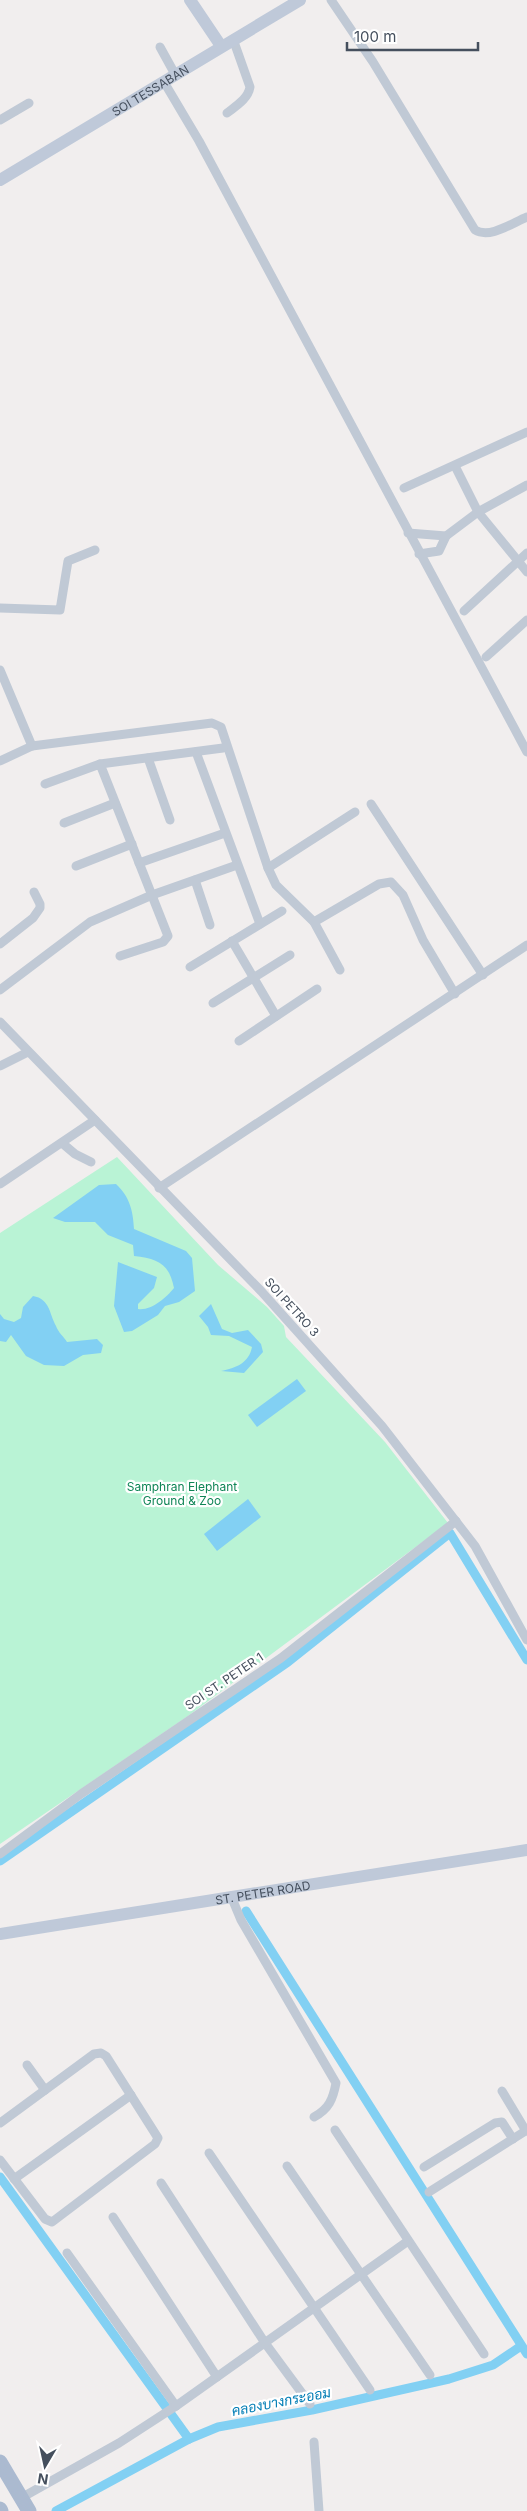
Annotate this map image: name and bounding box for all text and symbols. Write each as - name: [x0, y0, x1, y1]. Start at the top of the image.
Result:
- scale bar: [347, 20, 478, 52]
- text: 100 m: [354, 27, 396, 46]
- street label: SOI TESSABAN: [109, 61, 191, 119]
- street label: SOI PETRO 3: [262, 1275, 322, 1339]
- park label: Samphran Elephant Ground & Zoo: [127, 1479, 237, 1508]
- street label: SOI ST. PETER 1: [182, 1649, 266, 1713]
- street label: ST. PETER ROAD: [214, 1877, 311, 1907]
- water label: คลองบางกระออม: [230, 2383, 332, 2419]
- north arrow: [20, 2441, 70, 2491]
- text: N: [36, 2470, 49, 2489]

